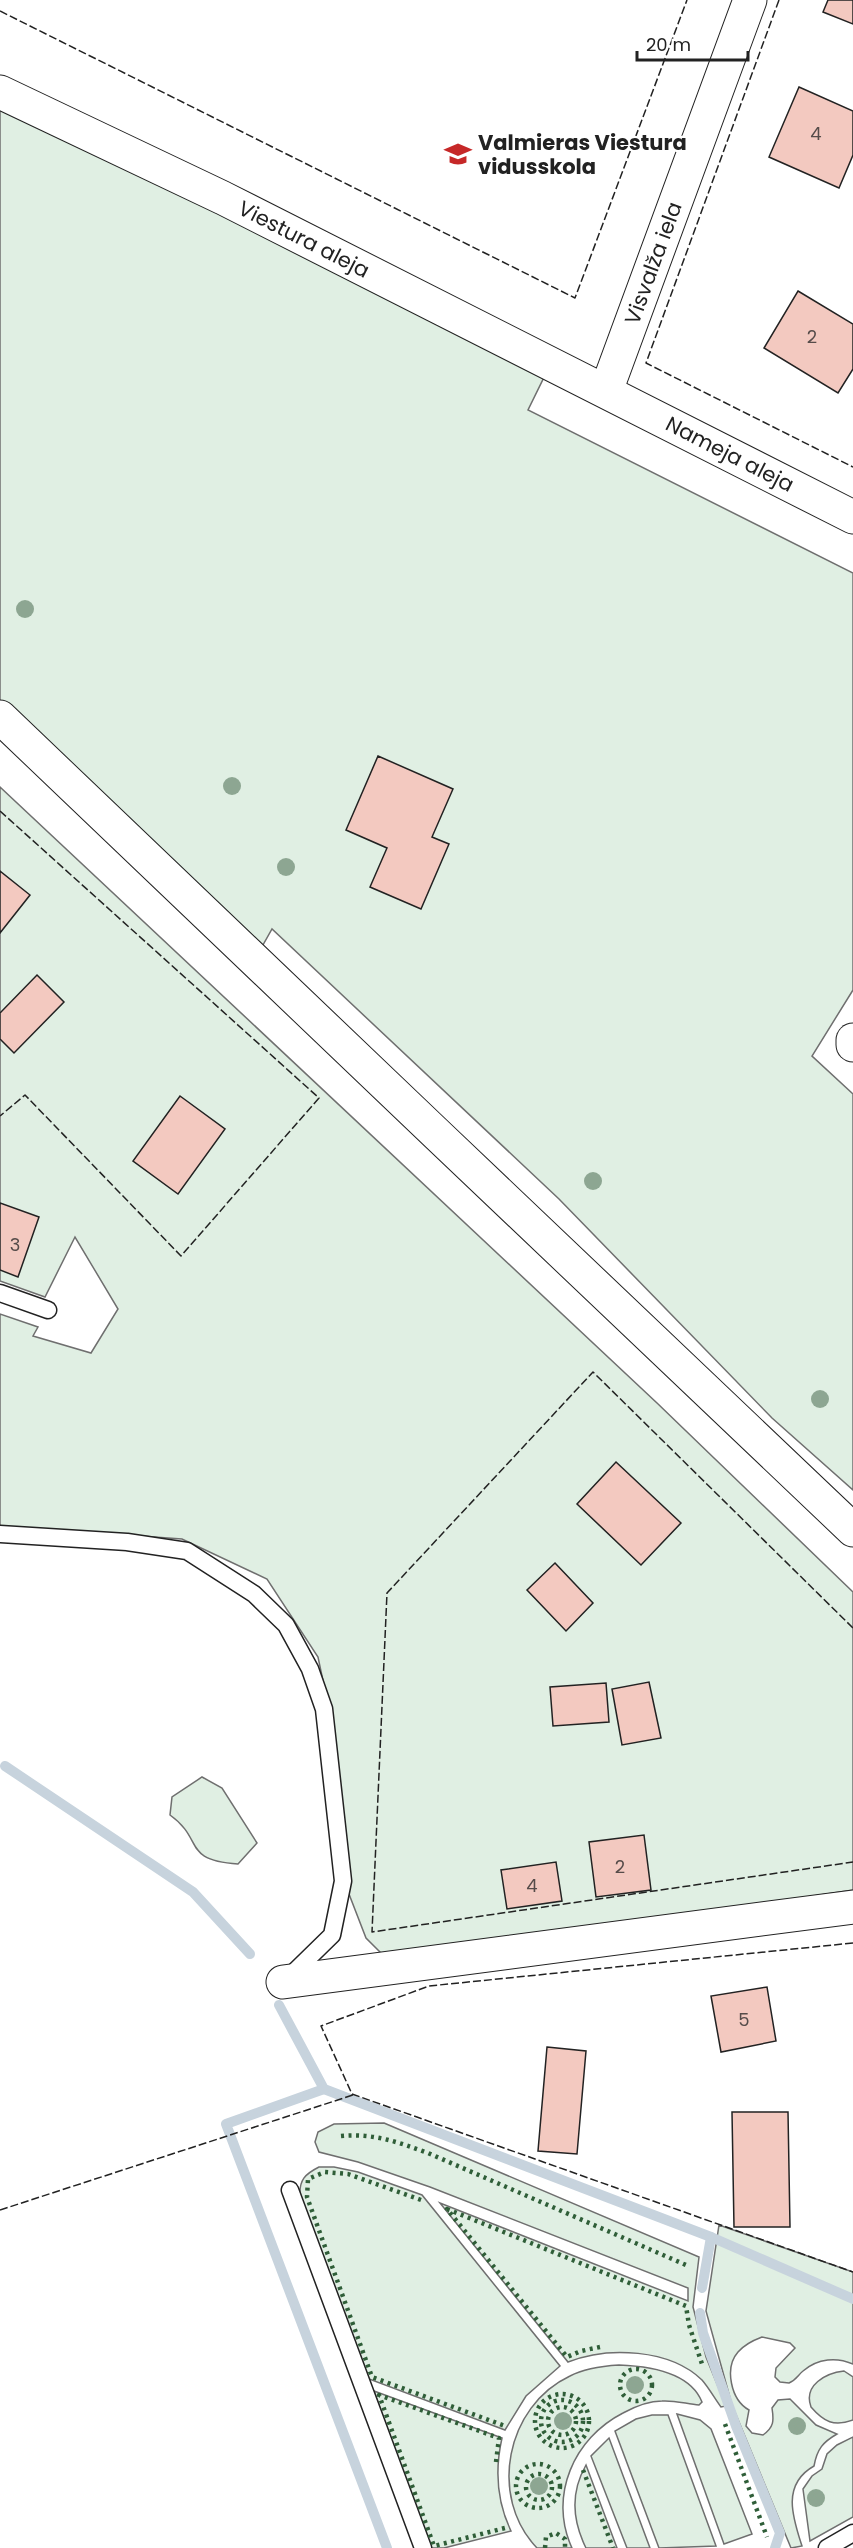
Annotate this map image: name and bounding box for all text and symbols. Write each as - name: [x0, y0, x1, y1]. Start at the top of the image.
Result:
- scale bar: [637, 24, 748, 62]
- text: 20 m: [646, 32, 691, 57]
- house number: 4: [810, 121, 822, 146]
- place label: Valmieras Viestura vidusskola: [478, 128, 687, 181]
- school or university icon: Valmieras Viestura vidusskola: [443, 139, 473, 169]
- street label: Viestura aleja: [233, 193, 375, 285]
- street label: Visvalža iela: [617, 198, 689, 328]
- house number: 2: [807, 324, 817, 349]
- street label: Nameja aleja: [661, 409, 799, 499]
- house number: 3: [10, 1232, 20, 1257]
- house number: 2: [615, 1854, 625, 1879]
- house number: 4: [526, 1873, 538, 1898]
- house number: 5: [738, 2007, 750, 2032]

